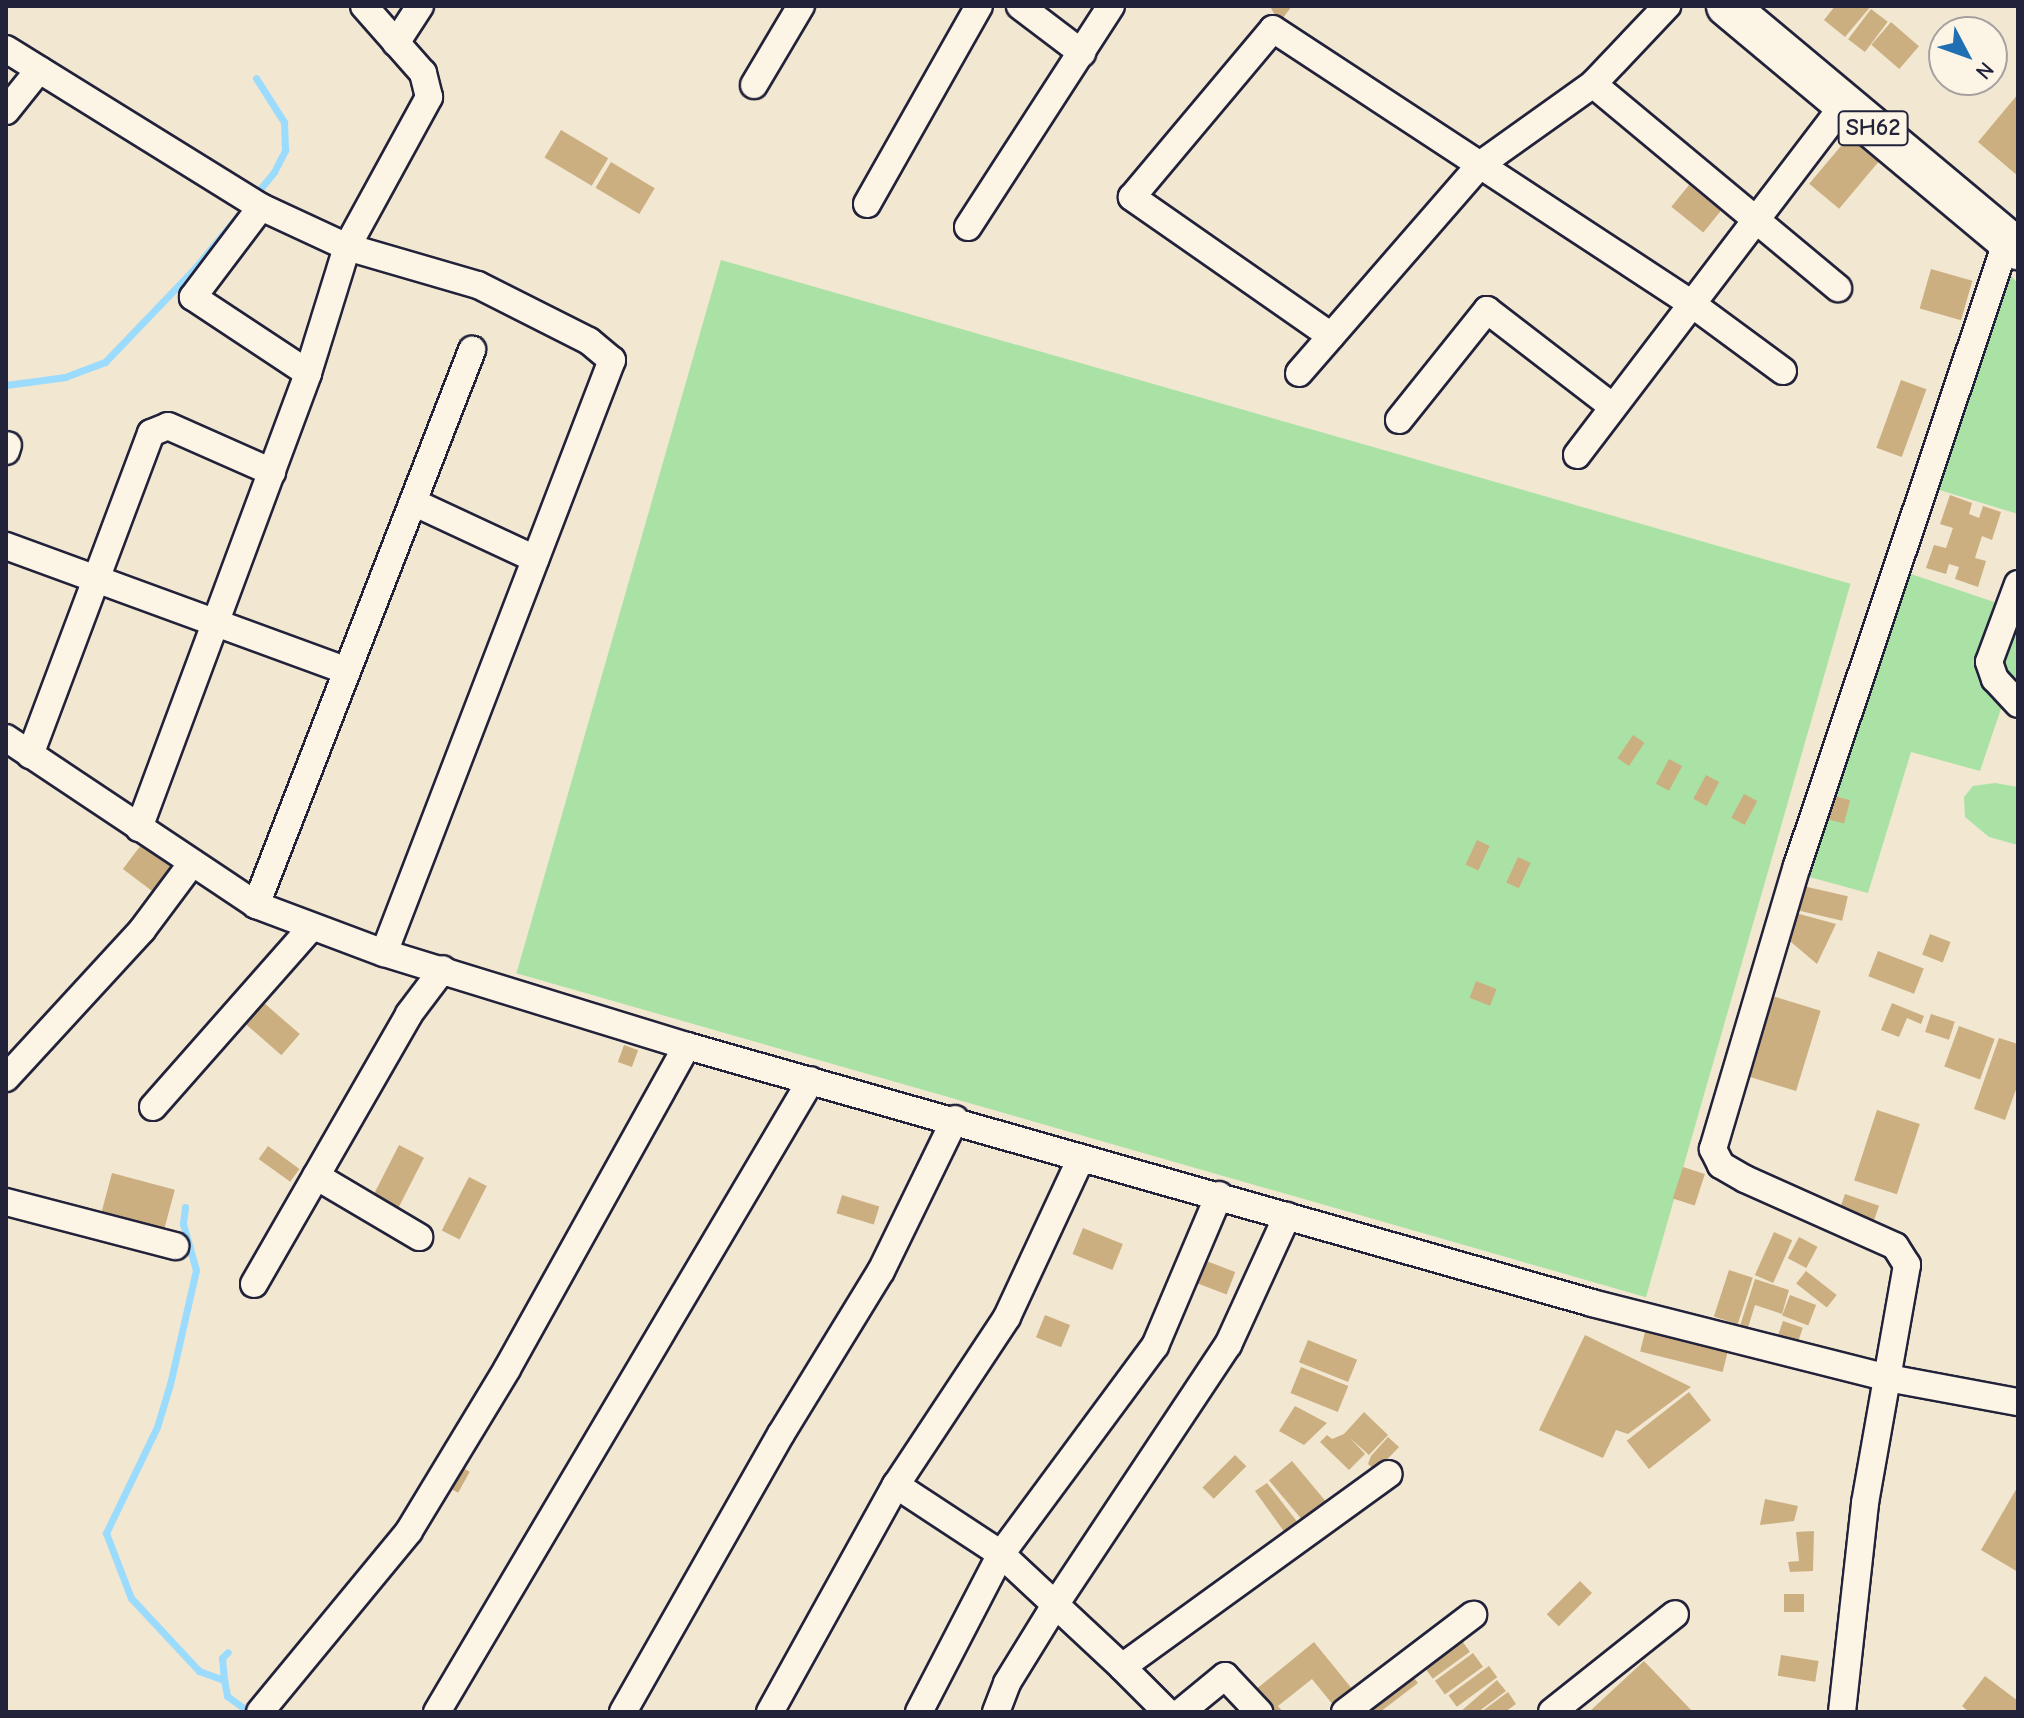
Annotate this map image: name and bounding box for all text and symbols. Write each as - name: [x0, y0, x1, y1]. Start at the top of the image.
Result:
- north arrow: [1928, 16, 2008, 96]
- text: N: [1970, 56, 1999, 84]
- road number: SH62: [1837, 108, 1909, 148]

